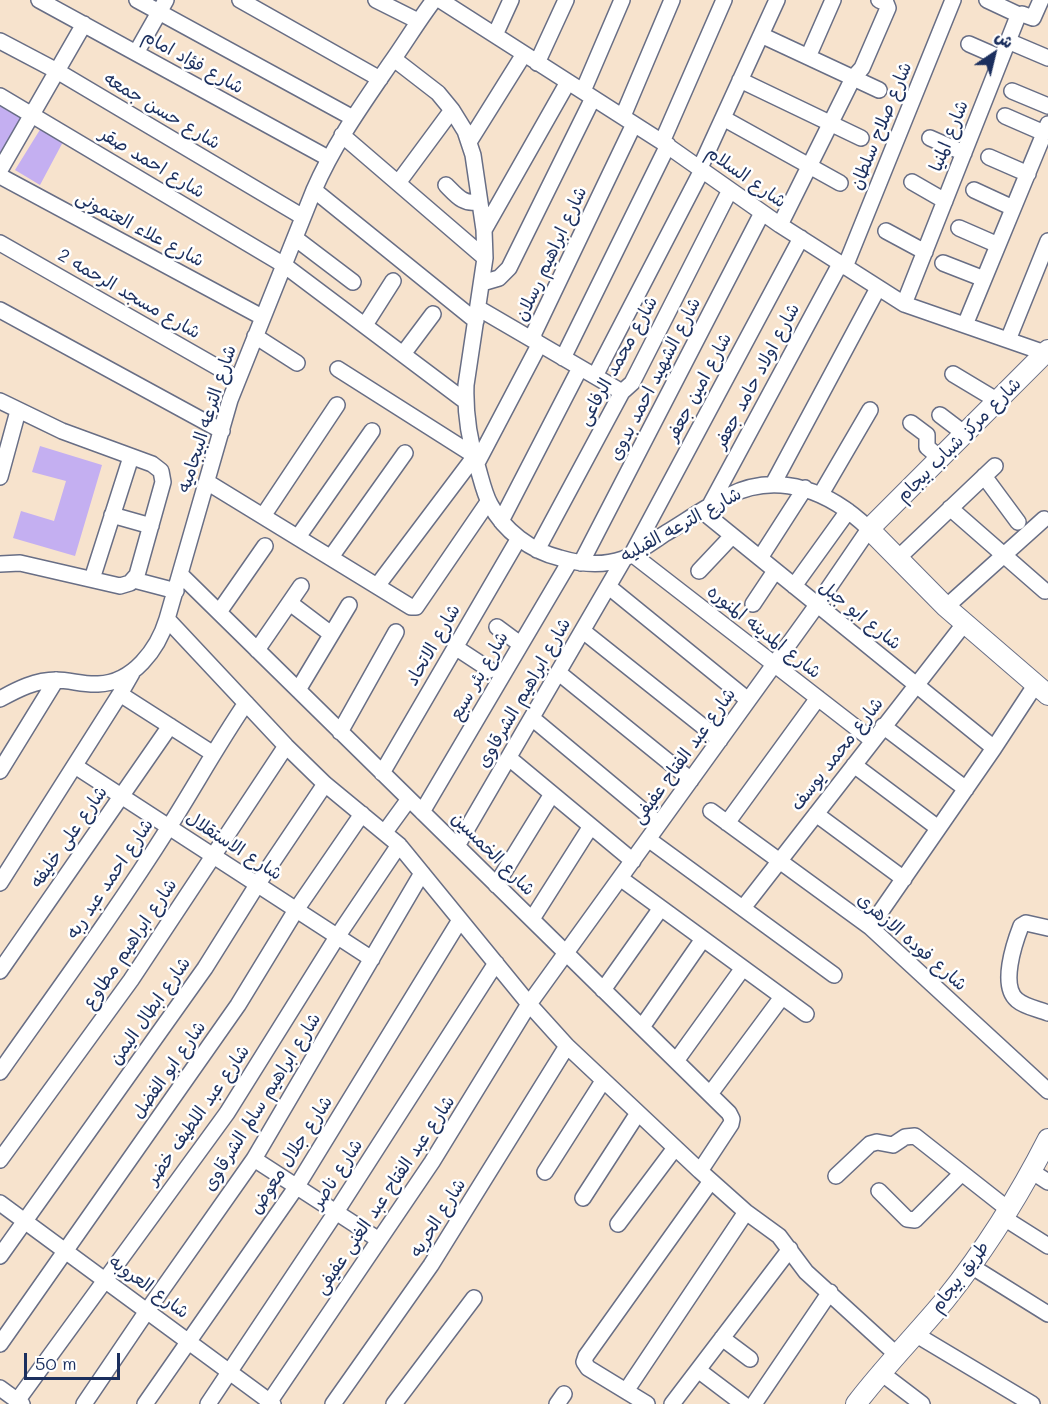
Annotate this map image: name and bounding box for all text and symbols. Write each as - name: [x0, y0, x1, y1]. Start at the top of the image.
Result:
- north arrow: [964, 24, 1024, 84]
- street label: شارع فؤاد امام: [139, 25, 247, 99]
- text: ش: [991, 25, 1018, 52]
- street label: شارع صلاح سلطان: [846, 59, 916, 193]
- street label: شارع حسن جمعه: [100, 68, 224, 154]
- street label: شارع المنيا: [925, 97, 973, 175]
- street label: شارع احمد صقر: [95, 123, 209, 203]
- street label: شارع السلام: [702, 142, 790, 212]
- street label: شارع ابراهيم رسلان: [510, 183, 592, 325]
- street label: شارع علاء العتمونى: [72, 186, 208, 272]
- street label: شارع مسجد الرحمه 2: [54, 244, 204, 344]
- street label: شارع محمد الرفاعى: [574, 293, 662, 429]
- street label: شارع الشهيد احمد بدوى: [604, 294, 706, 464]
- street label: شارع اولاد حامد جعفر: [710, 300, 804, 452]
- street label: شارع امين جعفر: [662, 329, 736, 445]
- street label: شارع الترعه البيجاميه: [173, 343, 241, 495]
- street label: شارع مركز شباب بيجام: [892, 373, 1026, 507]
- street label: شارع الترعه القبليه: [617, 483, 745, 567]
- street label: شارع ابو جبل: [815, 575, 905, 655]
- street label: شارع المدينه المنوره: [703, 581, 825, 683]
- street label: شارع الاتحاد: [401, 600, 465, 690]
- street label: شارع ابراهيم الشرقاوى: [472, 614, 576, 772]
- street label: شارع بئر سبع: [445, 628, 513, 724]
- street label: شارع عبد الفتاح عفيفى: [628, 684, 740, 828]
- street label: شارع محمد يوسف: [786, 693, 888, 815]
- street label: شارع على خليفه: [26, 782, 112, 892]
- street label: شارع الاستقلال: [182, 807, 286, 885]
- street label: شارع الخمسين: [447, 808, 539, 900]
- street label: شارع احمد عبد ربه: [62, 815, 158, 943]
- street label: شارع ابراهيم مطاوع: [78, 875, 182, 1013]
- street label: شارع فوده الازهرى: [853, 888, 971, 996]
- street label: شارع ابطال اليمن: [105, 953, 195, 1069]
- street label: شارع ابراهيم سالم الشرقاوى: [198, 1009, 326, 1195]
- street label: شارع ابو الفضل: [127, 1017, 211, 1123]
- street label: شارع عبد اللطيف خضر: [142, 1041, 254, 1189]
- street label: شارع جلال معوض: [245, 1092, 337, 1218]
- street label: شارع عبد الفتاح عبد الغنى عفيفى: [310, 1092, 460, 1298]
- street label: شارع ناصر: [307, 1135, 367, 1213]
- street label: شارع الحريه: [405, 1175, 471, 1261]
- street label: طريق بيجام: [926, 1237, 994, 1317]
- street label: شارع العروبه: [105, 1251, 193, 1323]
- scale bar: [27, 1341, 123, 1379]
- text: 50 m: [35, 1351, 77, 1375]

